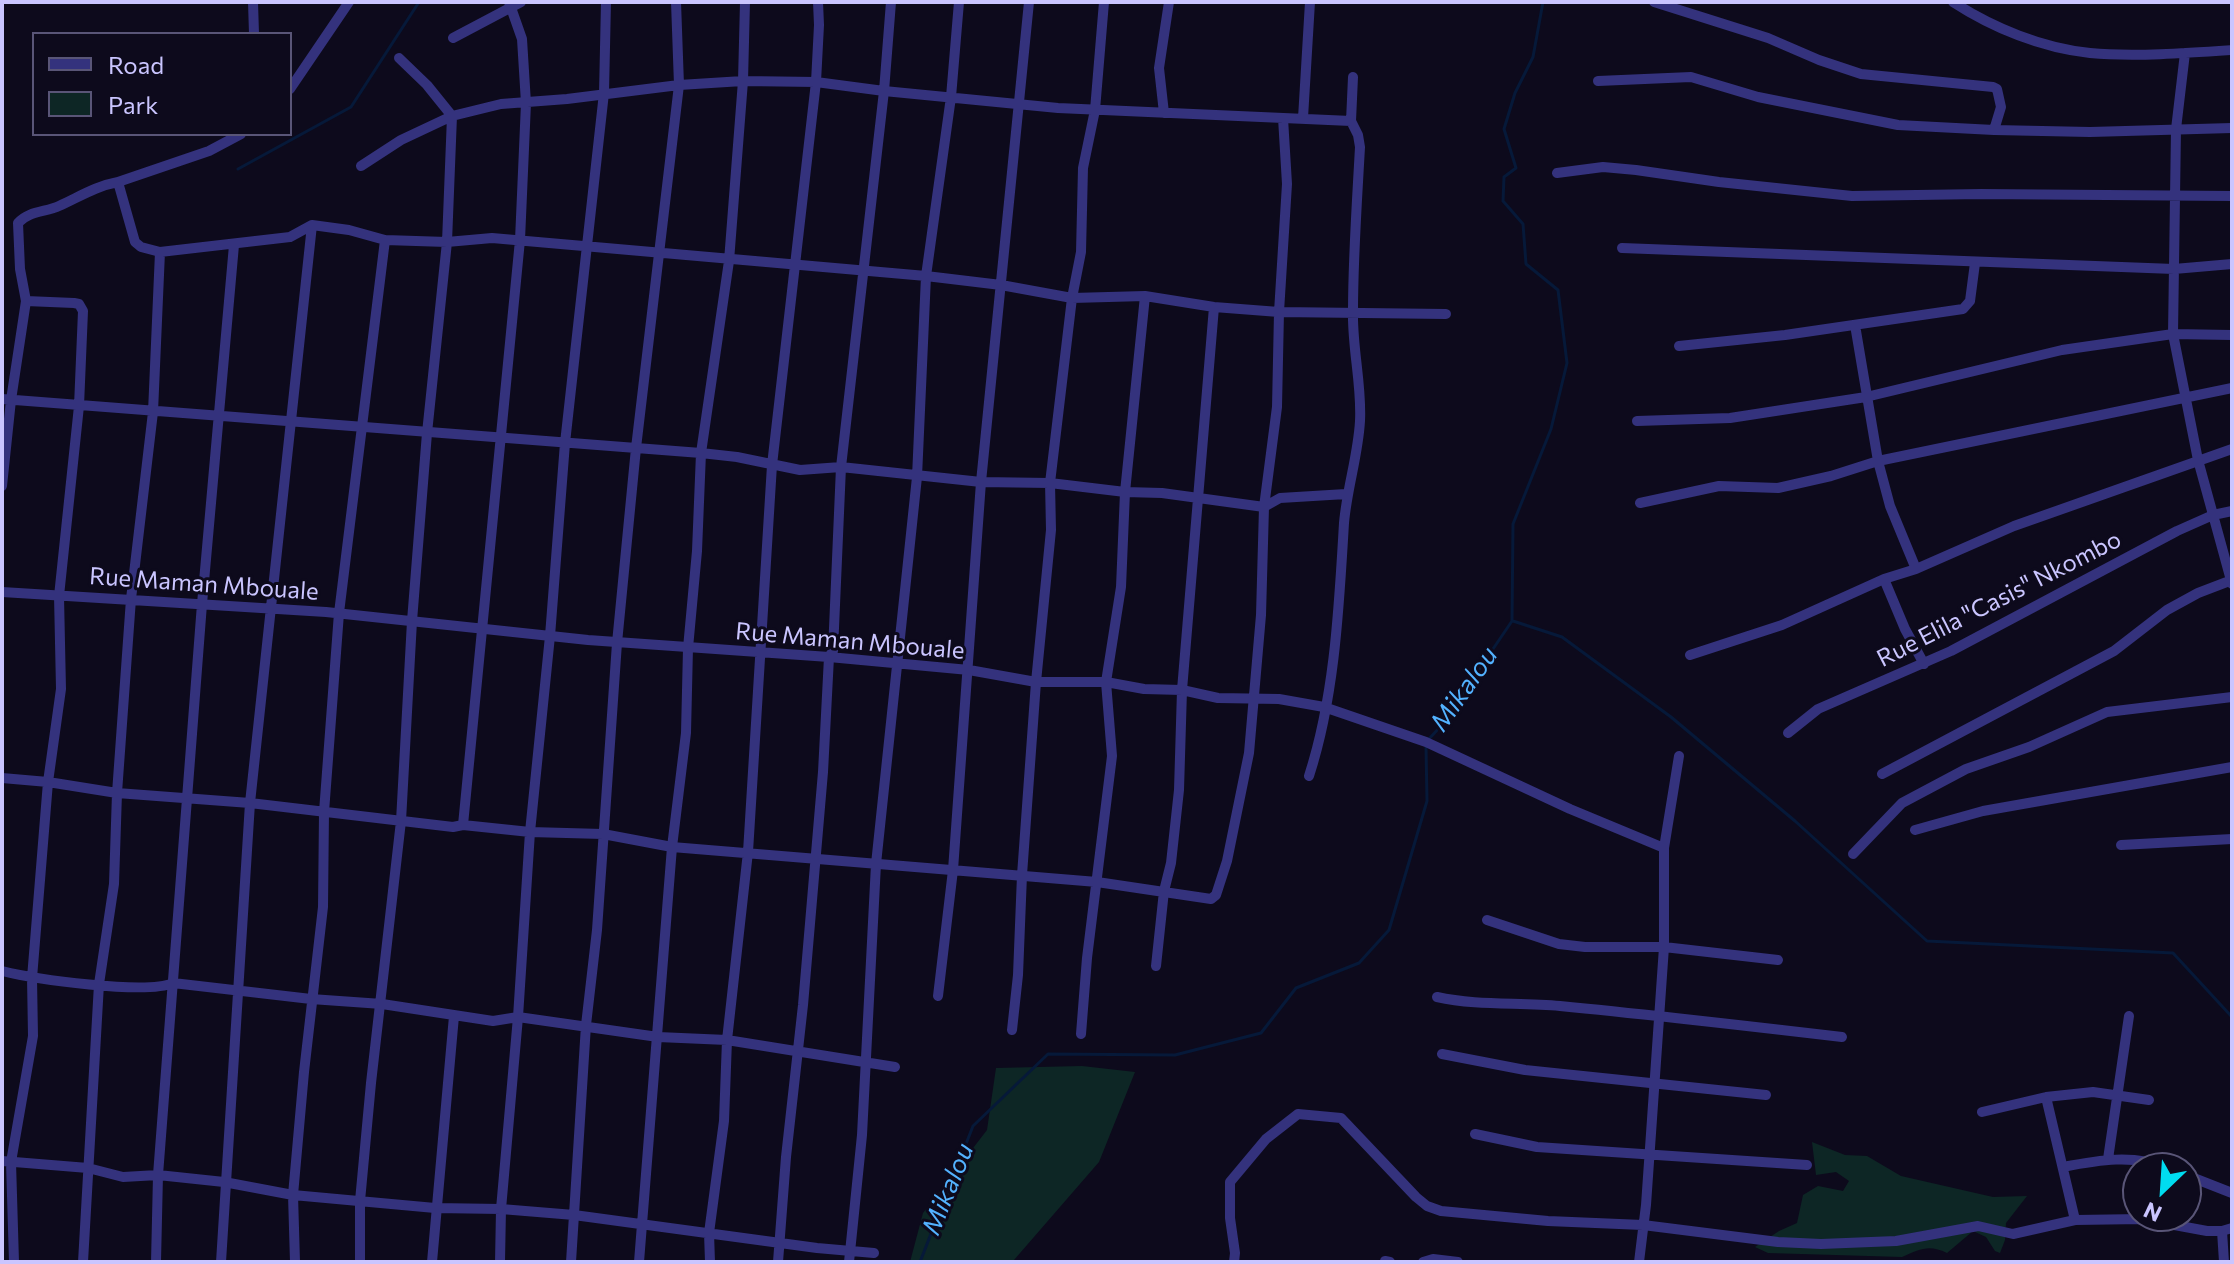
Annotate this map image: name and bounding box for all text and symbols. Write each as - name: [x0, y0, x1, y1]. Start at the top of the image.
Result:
- legend: [32, 32, 292, 136]
- text: Road: [108, 50, 164, 79]
- text: Park: [108, 90, 158, 119]
- street label: Rue Elila "Casis" Nkombo: [1872, 525, 2126, 673]
- street label: Rue Maman Mbouale: [88, 562, 320, 606]
- street label: Rue Maman Mbouale: [734, 617, 966, 665]
- water label: Mikalou: [1424, 641, 1504, 737]
- water label: Mikalou: [916, 1139, 980, 1239]
- north arrow: [2122, 1152, 2202, 1232]
- text: N: [2139, 1197, 2166, 1228]

